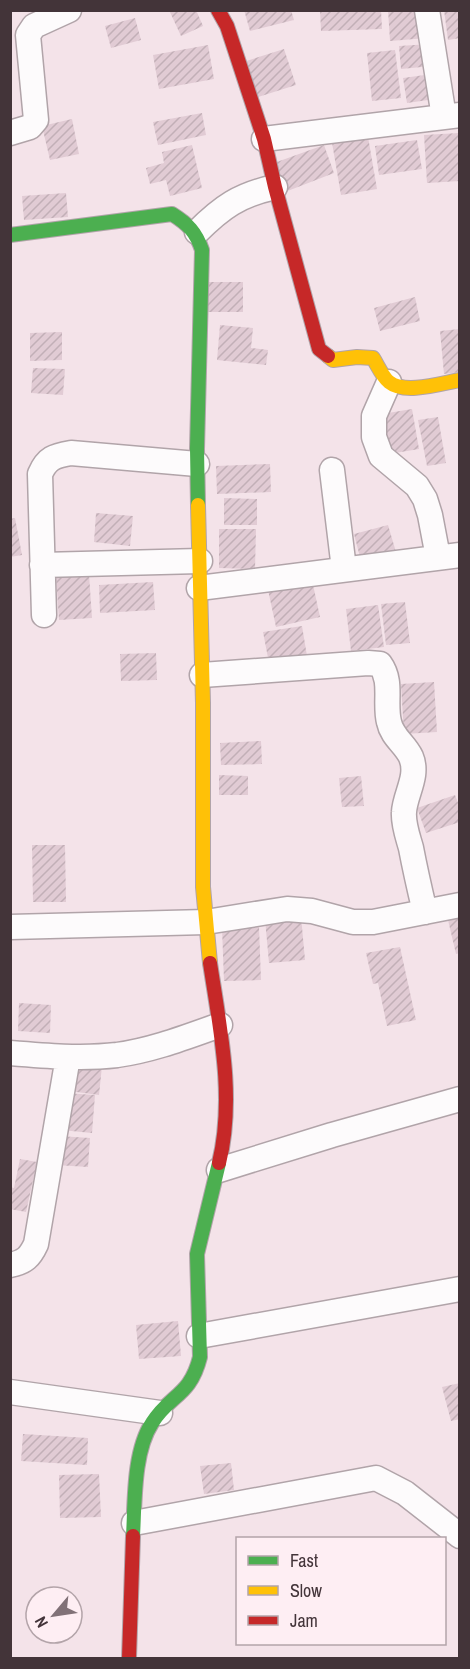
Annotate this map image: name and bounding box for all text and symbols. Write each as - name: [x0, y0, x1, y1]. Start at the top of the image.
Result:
- legend: [236, 1537, 446, 1645]
- text: Fast: [290, 1548, 318, 1573]
- text: Slow: [290, 1578, 322, 1603]
- north arrow: [24, 1585, 84, 1645]
- text: Jam: [290, 1608, 318, 1633]
- text: N: [29, 1613, 53, 1632]

